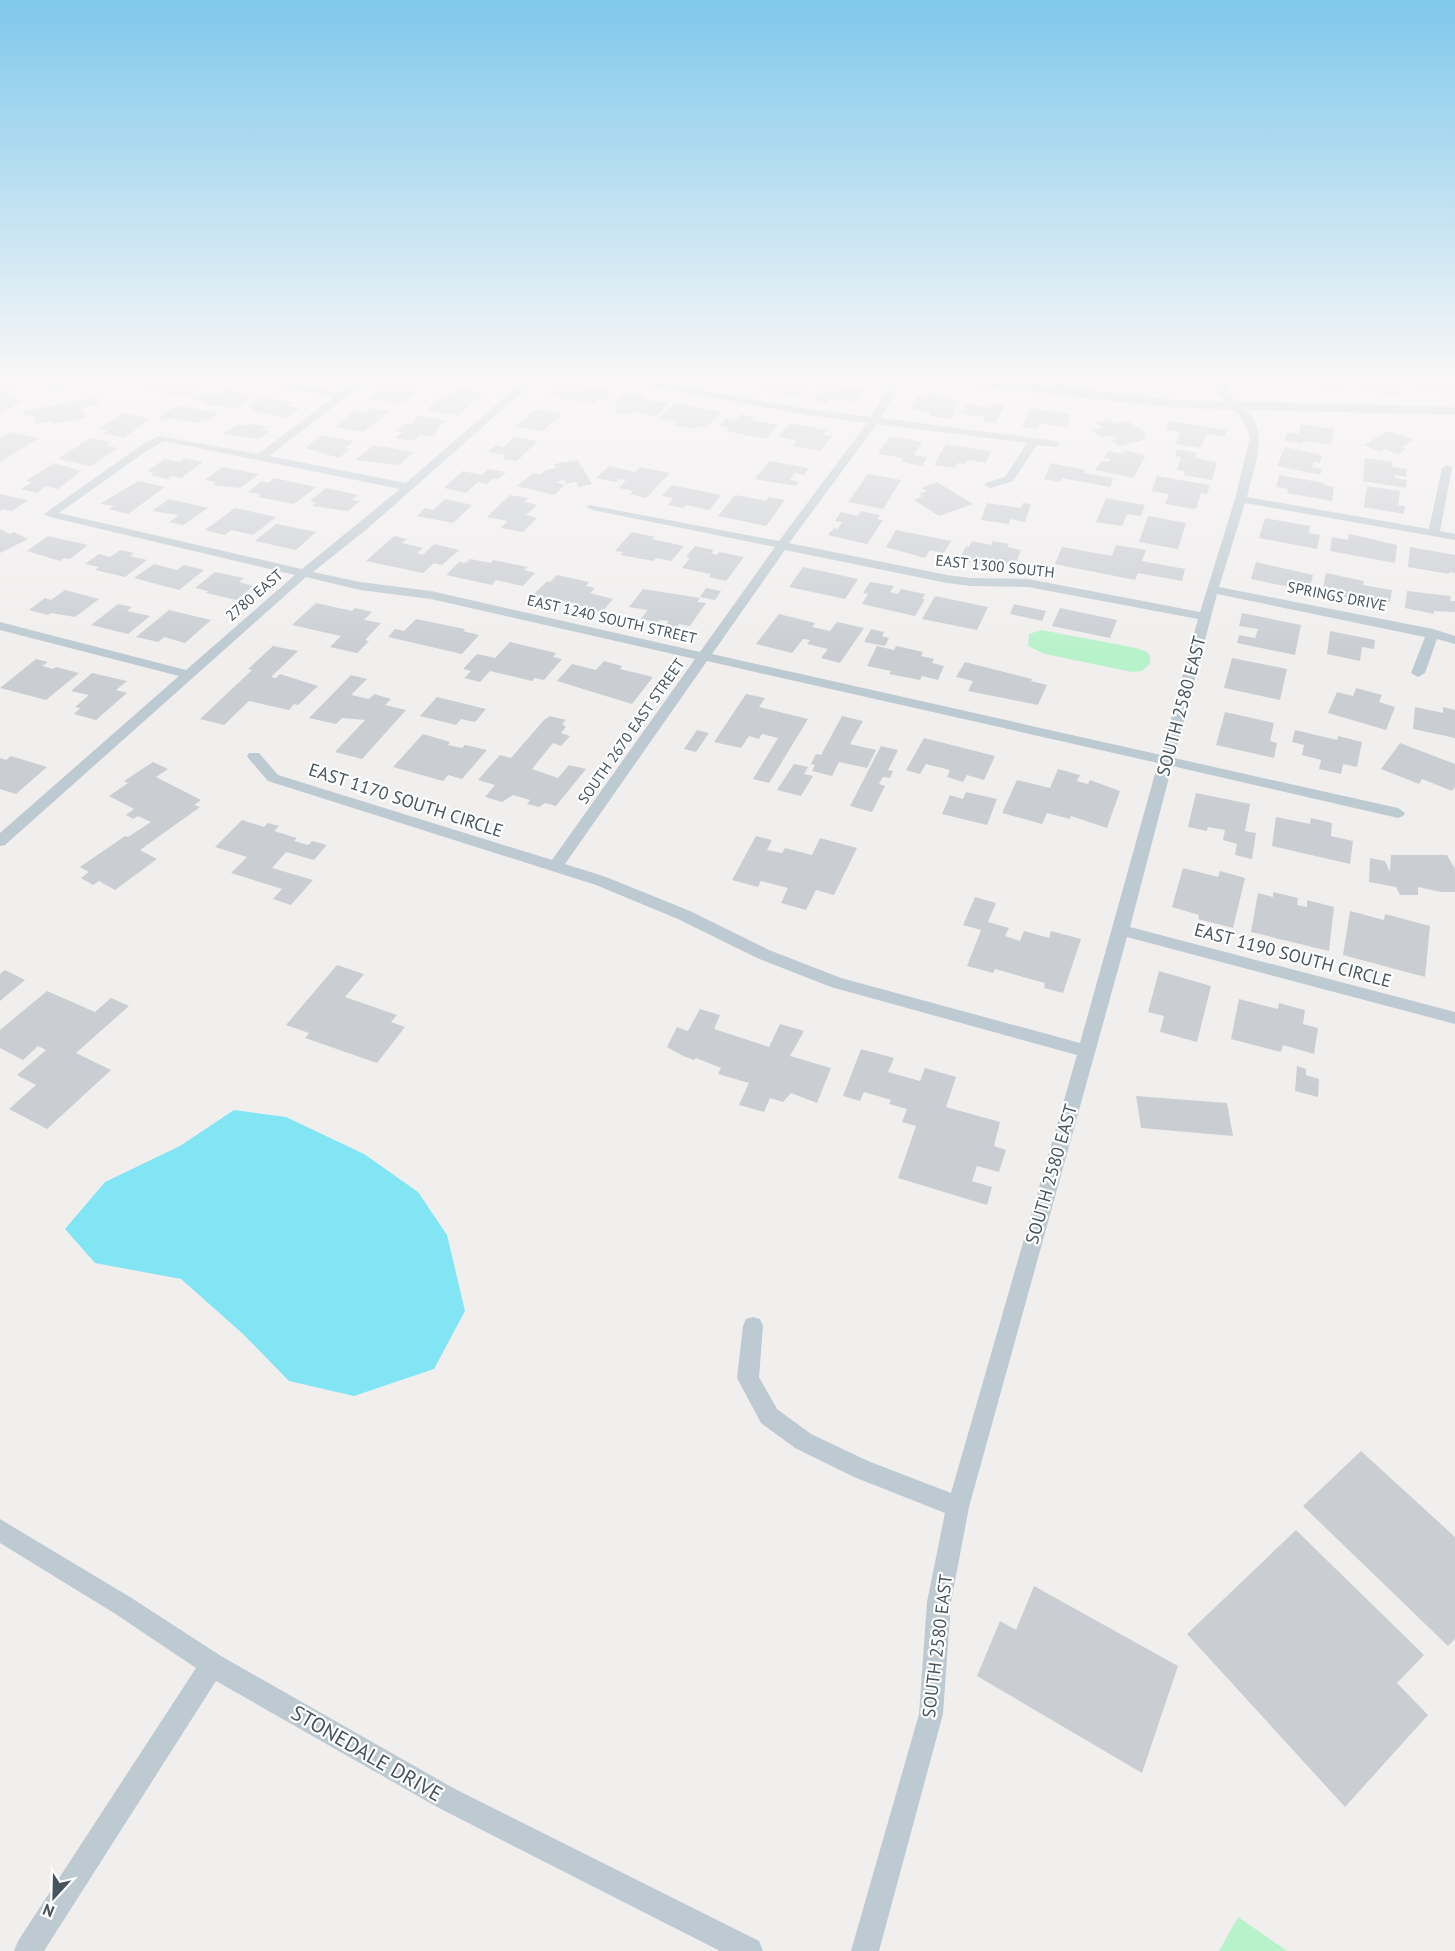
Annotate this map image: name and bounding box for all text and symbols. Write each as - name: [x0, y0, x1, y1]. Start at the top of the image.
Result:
- street label: EAST 1300 SOUTH: [935, 550, 1055, 582]
- street label: 2780 EAST: [221, 564, 287, 625]
- street label: SPRINGS DRIVE: [1286, 577, 1388, 615]
- street label: EAST 1240 SOUTH STREET: [525, 590, 699, 648]
- street label: SOUTH 2580 EAST: [1151, 633, 1211, 779]
- street label: SOUTH 2670 EAST STREET: [574, 654, 689, 807]
- street label: EAST 1170 SOUTH CIRCLE: [306, 758, 506, 842]
- street label: EAST 1190 SOUTH CIRCLE: [1192, 918, 1394, 992]
- street label: SOUTH 2580 EAST: [1020, 1101, 1082, 1247]
- street label: SOUTH 2580 EAST: [917, 1573, 957, 1719]
- street label: STONEDALE DRIVE: [287, 1699, 447, 1807]
- north arrow: [24, 1867, 84, 1927]
- text: N: [40, 1900, 57, 1922]

